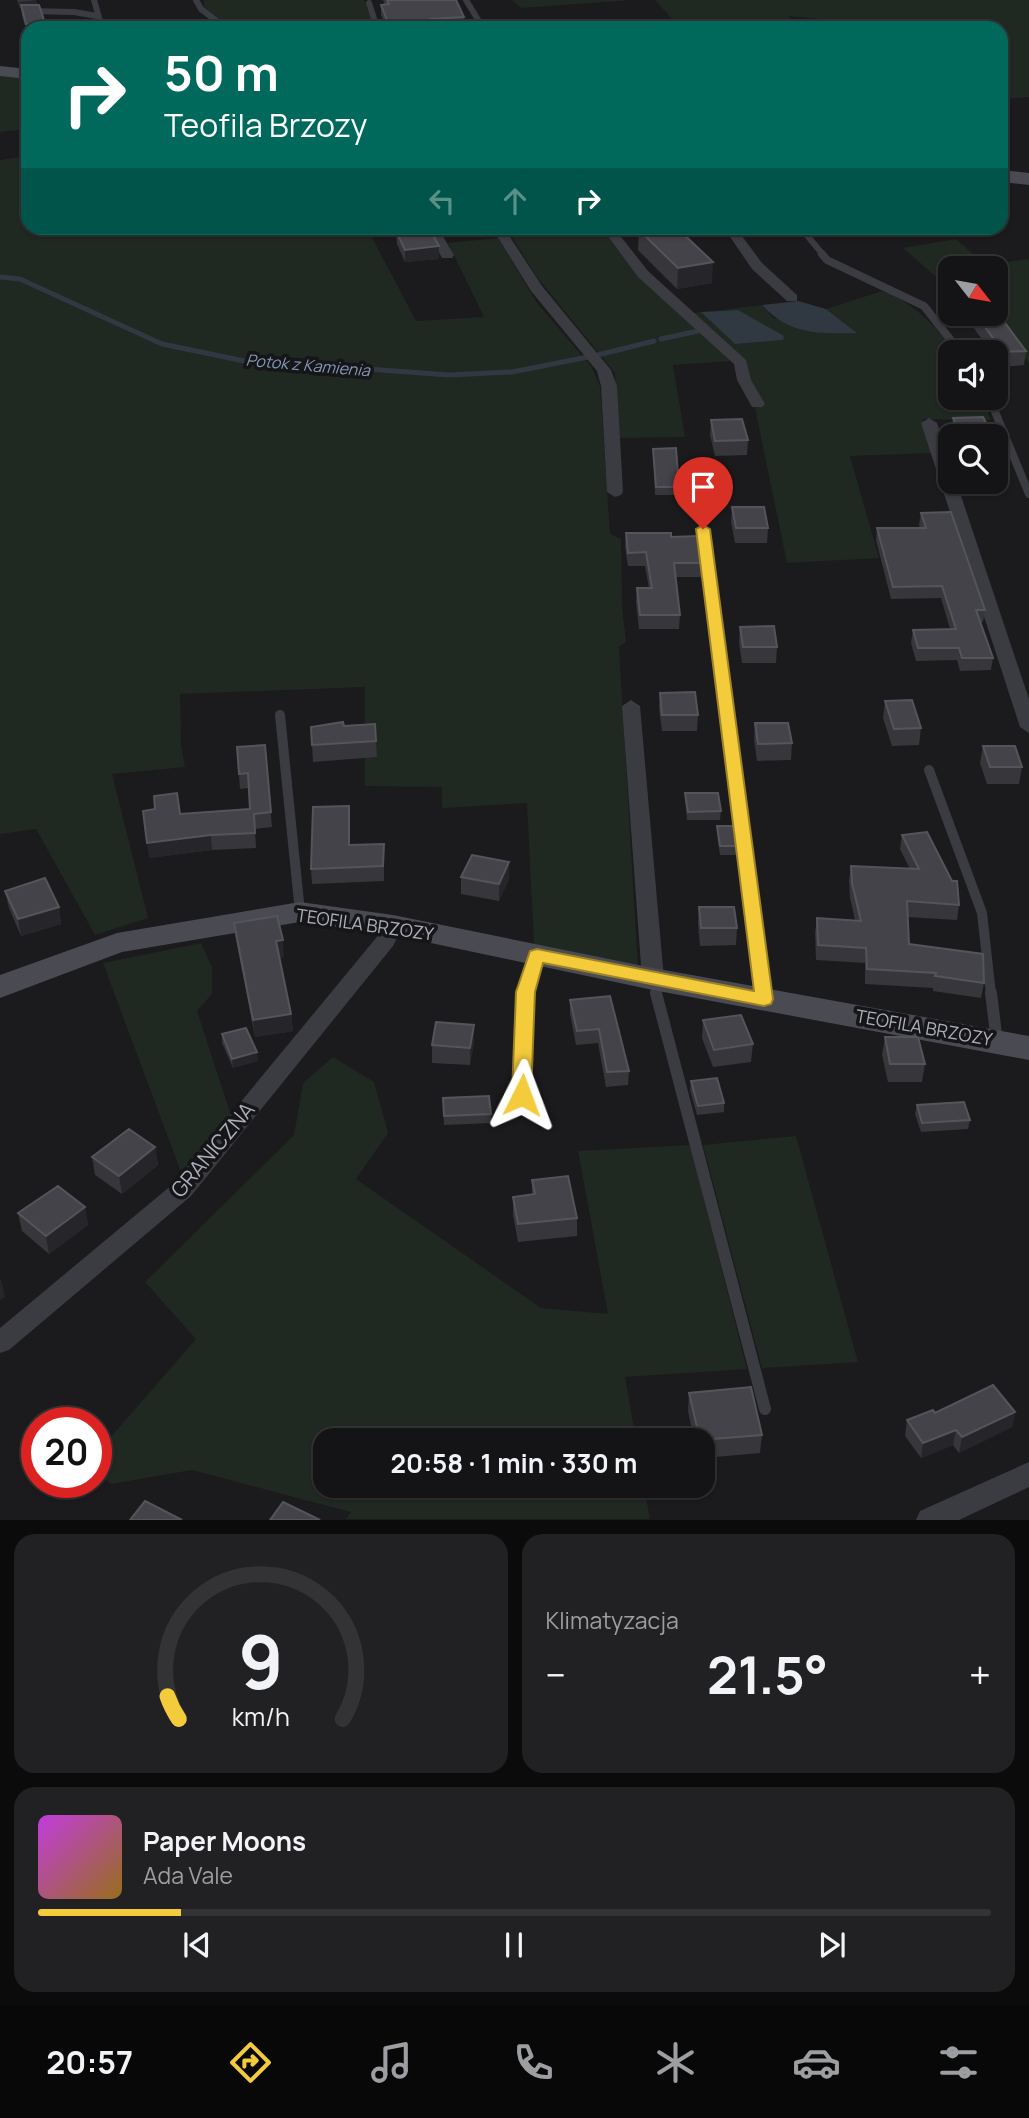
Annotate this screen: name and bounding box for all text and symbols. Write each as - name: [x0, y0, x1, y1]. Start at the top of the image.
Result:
- text: 50 m: [164, 39, 279, 106]
- icon: right: [49, 49, 140, 140]
- text: Teofila Brzozy: [164, 103, 368, 147]
- icon: left: [423, 182, 461, 220]
- icon: ahead: [496, 182, 534, 220]
- icon: right: [569, 182, 607, 220]
- north arrow: [938, 256, 1008, 326]
- map controls: [938, 256, 1008, 494]
- button: sound: [938, 340, 1008, 410]
- water label: Potok z Kamienia: [245, 349, 372, 381]
- button: search: [938, 424, 1008, 494]
- pin: [673, 457, 733, 529]
- icon: arrive: [684, 468, 722, 506]
- street label: TEOFILA BRZOZY: [295, 902, 436, 946]
- street label: TEOFILA BRZOZY: [854, 1003, 995, 1051]
- position arrow: [485, 1058, 559, 1132]
- street label: GRANICZNA: [164, 1096, 260, 1203]
- speed limit sign: 20: [21, 1407, 112, 1498]
- text: 20:58 · 1 min · 330 m: [391, 1445, 637, 1481]
- text: Klimatyzacja: [546, 1604, 679, 1636]
- text: 9: [238, 1612, 283, 1712]
- text: 21.5°: [707, 1639, 828, 1710]
- text: −: [546, 1648, 566, 1700]
- text: +: [969, 1648, 991, 1700]
- text: km/h: [232, 1699, 290, 1734]
- text: Paper Moons: [143, 1823, 306, 1859]
- text: Ada Vale: [143, 1859, 233, 1891]
- icon: previous: [178, 1926, 216, 1964]
- icon: pause: [495, 1926, 533, 1964]
- icon: next: [813, 1926, 851, 1964]
- icon: directions: [226, 2038, 275, 2087]
- icon: music: [367, 2038, 416, 2087]
- icon: phone: [509, 2038, 558, 2087]
- icon: climate: [651, 2038, 700, 2087]
- icon: car: [792, 2038, 841, 2087]
- icon: filters: [934, 2038, 983, 2087]
- text: 20:57: [46, 2040, 133, 2084]

